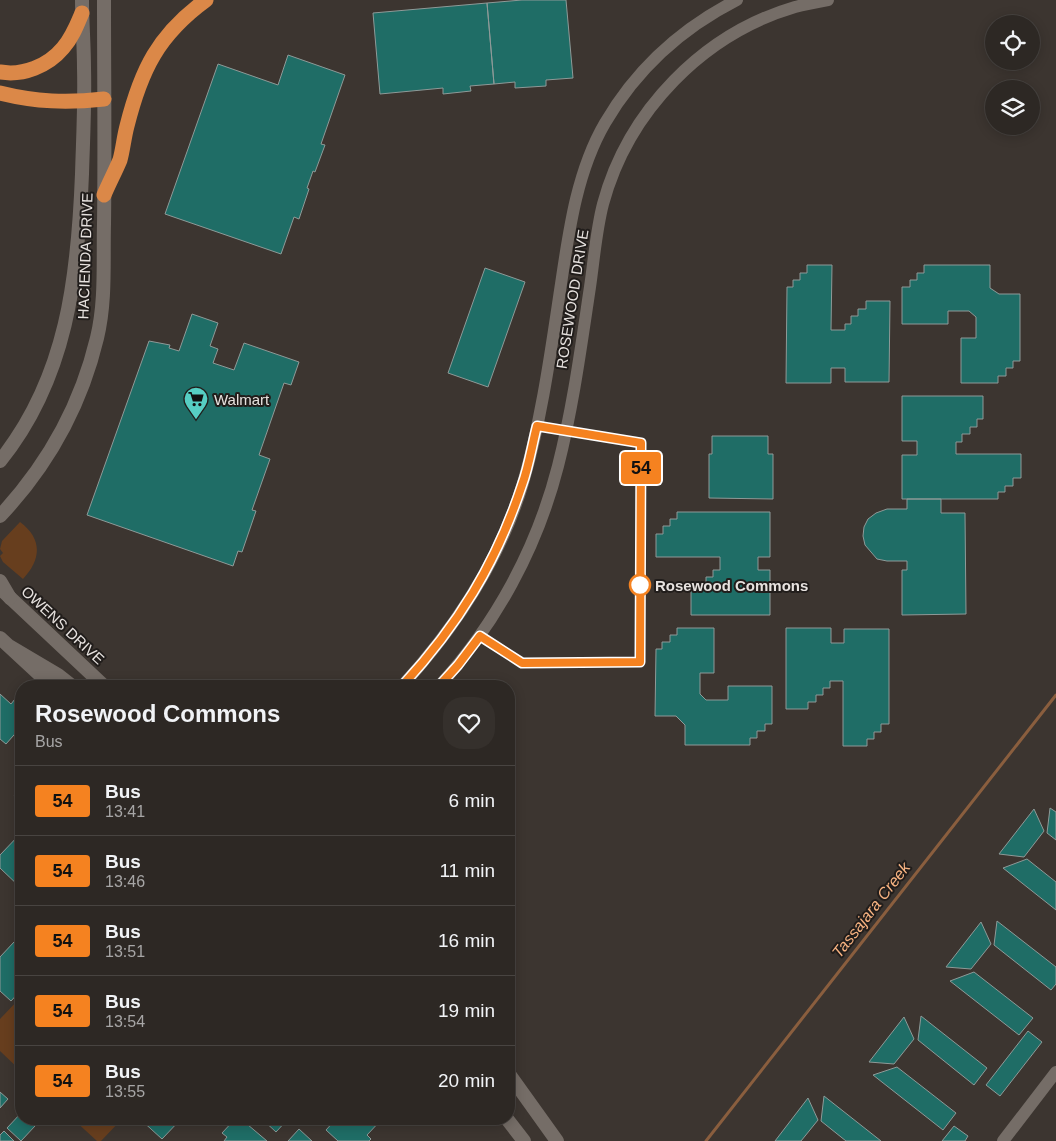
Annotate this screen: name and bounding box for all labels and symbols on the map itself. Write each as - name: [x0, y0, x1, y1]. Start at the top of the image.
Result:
- street label: HACIENDA DRIVE: [74, 192, 96, 320]
- street label: ROSEWOOD DRIVE: [553, 228, 591, 370]
- supermarket icon: Walmart: [183, 386, 209, 420]
- place label: Walmart: [214, 391, 270, 408]
- line badge: 54: [618, 452, 664, 484]
- marker: Rosewood Commons: [629, 574, 651, 596]
- place label: Rosewood Commons: [655, 577, 808, 594]
- street label: OWENS DRIVE: [18, 582, 108, 668]
- water label: Tassajara Creek: [829, 858, 914, 961]

